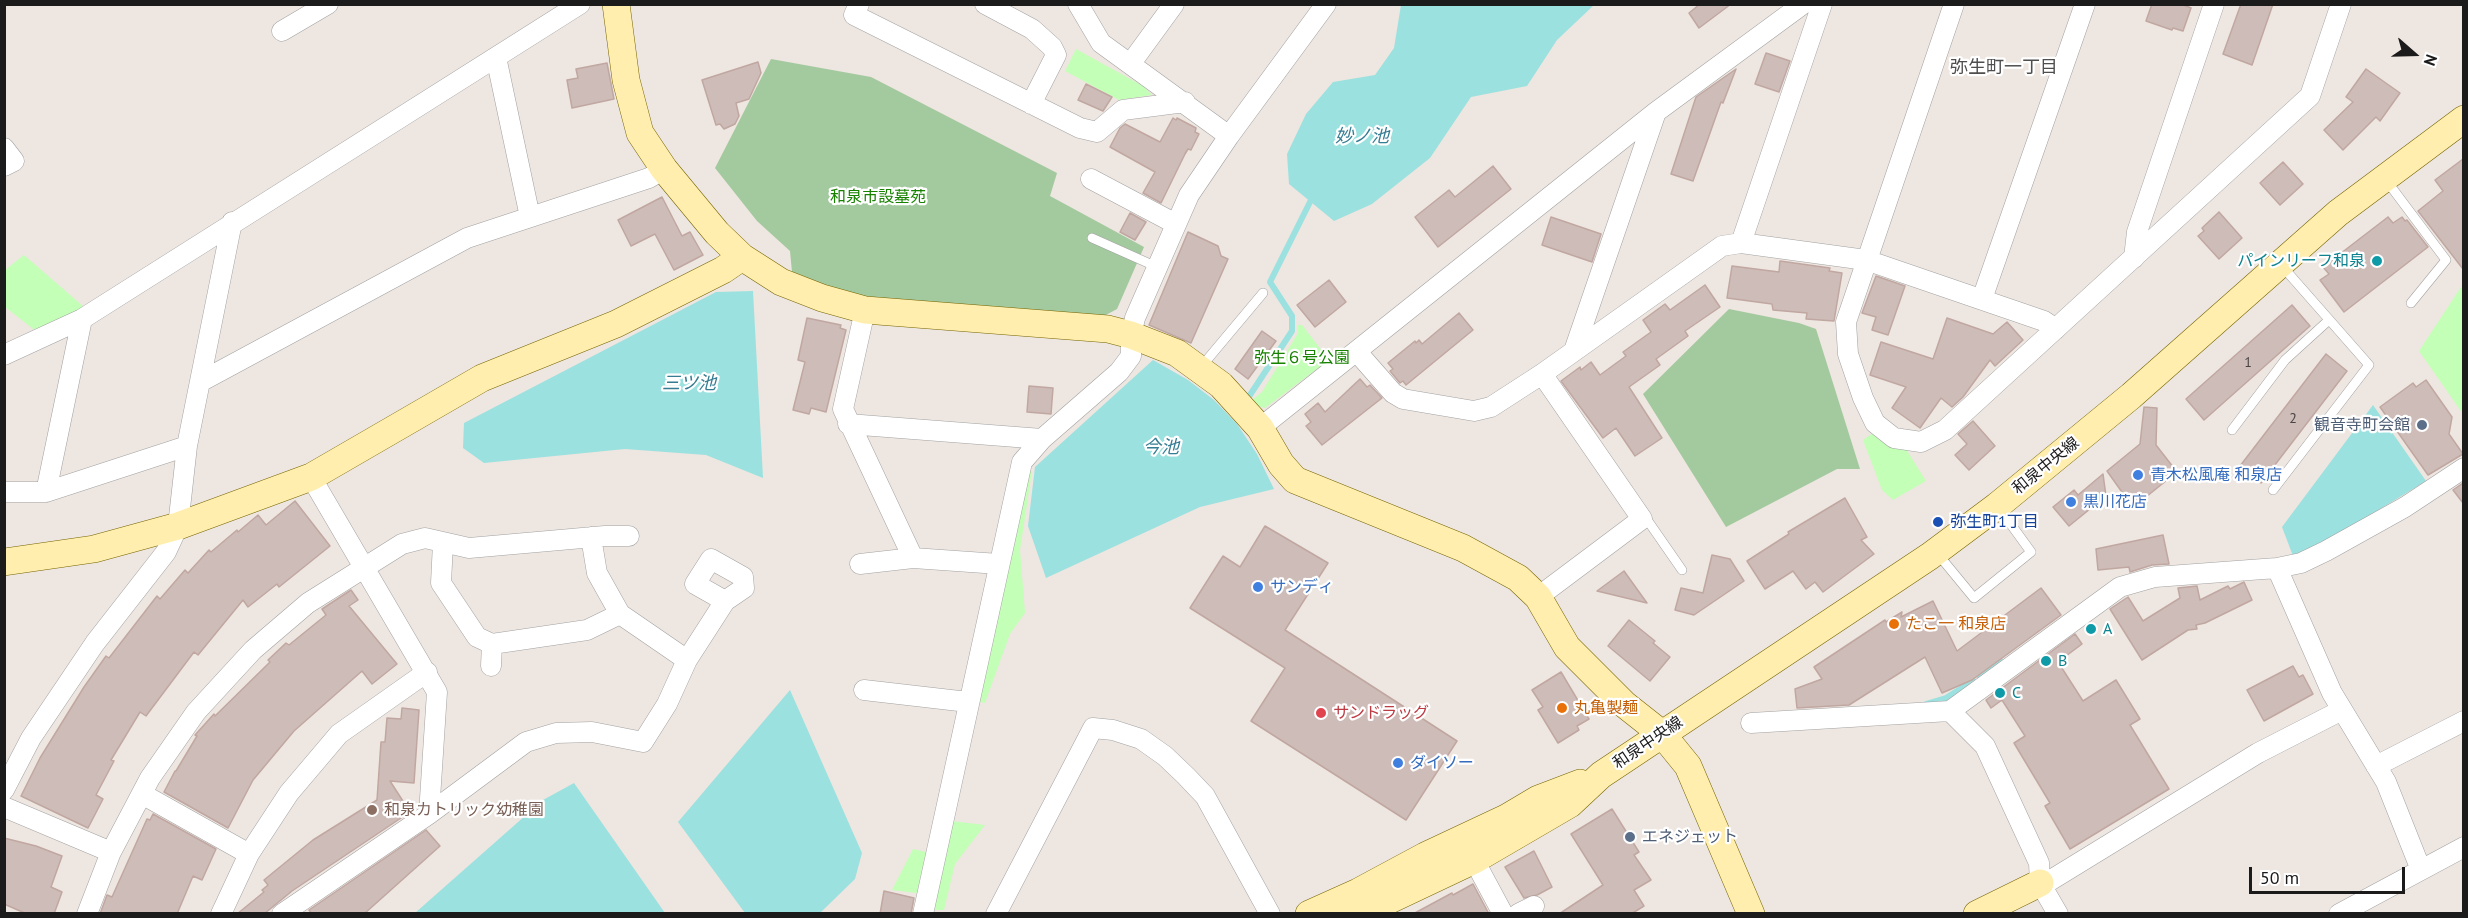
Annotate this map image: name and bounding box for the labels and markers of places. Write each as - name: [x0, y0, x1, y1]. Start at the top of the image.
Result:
- place label: パインリーフ和泉: [2237, 251, 2365, 271]
- marker: パインリーフ和泉: [2370, 254, 2384, 268]
- place label: 観音寺町会館: [2314, 415, 2410, 435]
- marker: 観音寺町会館: [2415, 418, 2429, 432]
- place label: 青木松風庵 和泉店: [2150, 465, 2282, 485]
- marker: 青木松風庵 和泉店: [2131, 468, 2145, 482]
- place label: 黒川花店: [2083, 492, 2147, 512]
- marker: 黒川花店: [2064, 495, 2078, 509]
- place label: 弥生町1丁目: [1950, 512, 2039, 532]
- marker: 弥生町1丁目: [1931, 515, 1945, 529]
- place label: サンディ: [1270, 577, 1334, 597]
- marker: サンディ: [1251, 580, 1265, 594]
- place label: たこ一 和泉店: [1906, 614, 2006, 634]
- marker: たこ一 和泉店: [1887, 617, 1901, 631]
- place label: A: [2103, 619, 2112, 639]
- marker: A: [2084, 622, 2098, 636]
- place label: B: [2058, 651, 2067, 671]
- marker: B: [2039, 654, 2053, 668]
- place label: C: [2012, 683, 2021, 703]
- marker: C: [1993, 686, 2007, 700]
- place label: 丸亀製麺: [1574, 698, 1638, 718]
- marker: 丸亀製麺: [1555, 701, 1569, 715]
- place label: サンドラッグ: [1333, 703, 1429, 723]
- marker: サンドラッグ: [1314, 706, 1328, 720]
- place label: ダイソー: [1410, 753, 1474, 773]
- marker: ダイソー: [1391, 756, 1405, 770]
- place label: 和泉カトリック幼稚園: [384, 800, 544, 820]
- marker: 和泉カトリック幼稚園: [365, 803, 379, 817]
- place label: エネジェット: [1642, 827, 1738, 847]
- marker: エネジェット: [1623, 830, 1637, 844]

